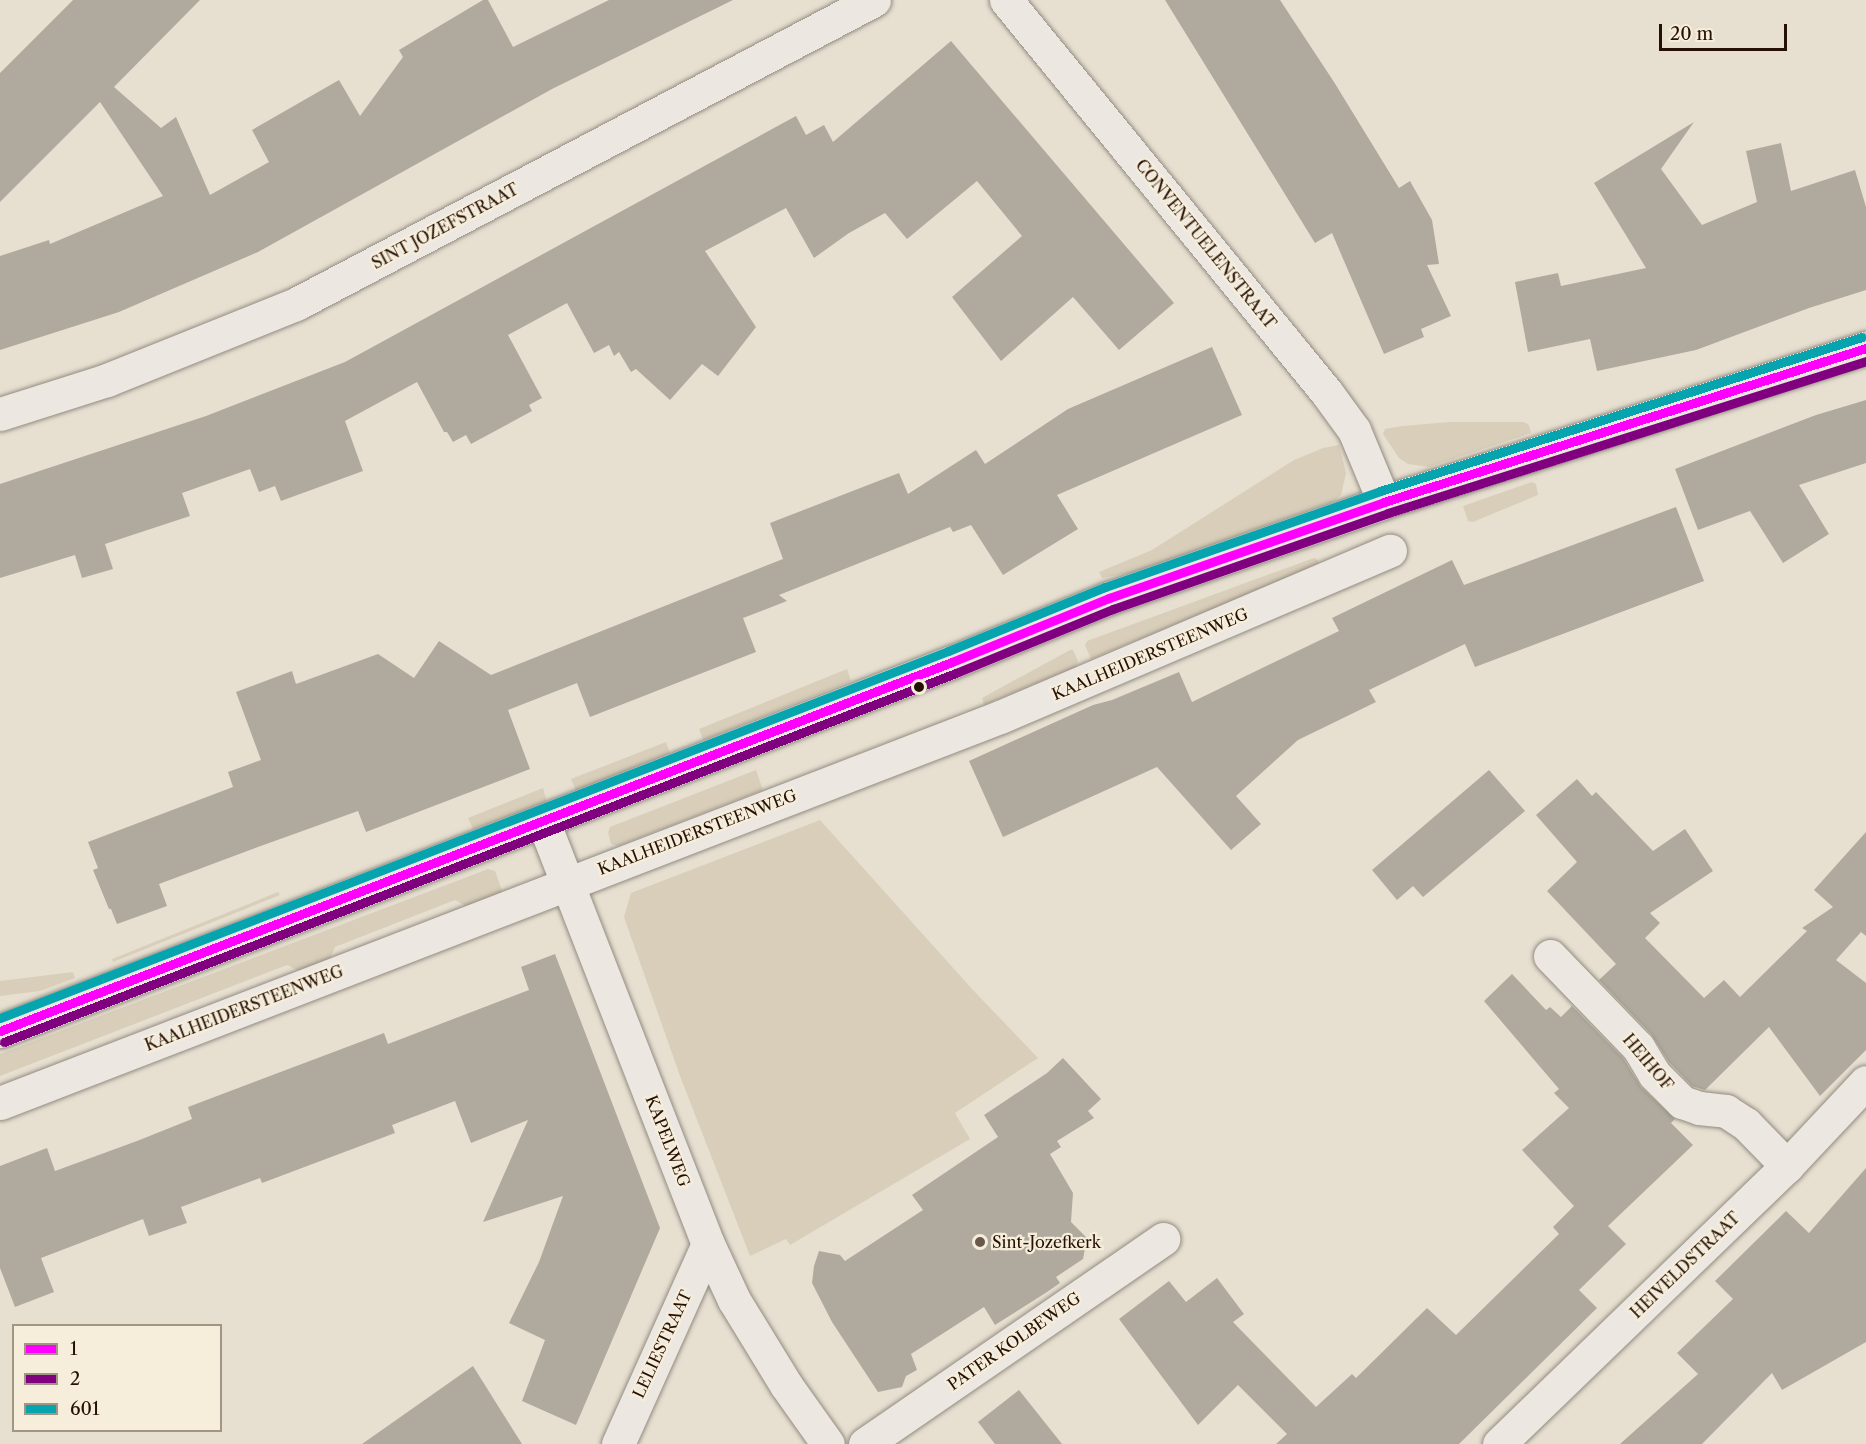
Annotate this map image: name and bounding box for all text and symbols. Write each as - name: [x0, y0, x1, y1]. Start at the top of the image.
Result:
- scale bar: [1662, 12, 1790, 50]
- text: 20 m: [1670, 23, 1713, 45]
- street label: CONVENTUELENSTRAAT: [1132, 155, 1280, 333]
- street label: SINT JOZEFSTRAAT: [368, 179, 522, 273]
- street label: KAALHEIDERSTEENWEG: [1049, 604, 1251, 704]
- unlabelled marker: [913, 681, 925, 693]
- street label: KAALHEIDERSTEENWEG: [595, 785, 799, 879]
- street label: KAALHEIDERSTEENWEG: [142, 961, 346, 1055]
- street label: HEIHOF: [1619, 1030, 1677, 1094]
- street label: KAPELWEG: [642, 1093, 694, 1189]
- street label: HEIVELDSTRAAT: [1626, 1208, 1744, 1322]
- place label: Sint-Jozefkerk: [992, 1232, 1101, 1252]
- marker: Sint-Jozefkerk: [973, 1235, 987, 1249]
- street label: LELIESTRAAT: [629, 1287, 695, 1401]
- street label: PATER KOLBEWEG: [944, 1288, 1084, 1394]
- legend: [12, 1324, 222, 1432]
- text: 1: [70, 1338, 78, 1360]
- text: 2: [70, 1368, 80, 1390]
- text: 601: [70, 1398, 100, 1420]

